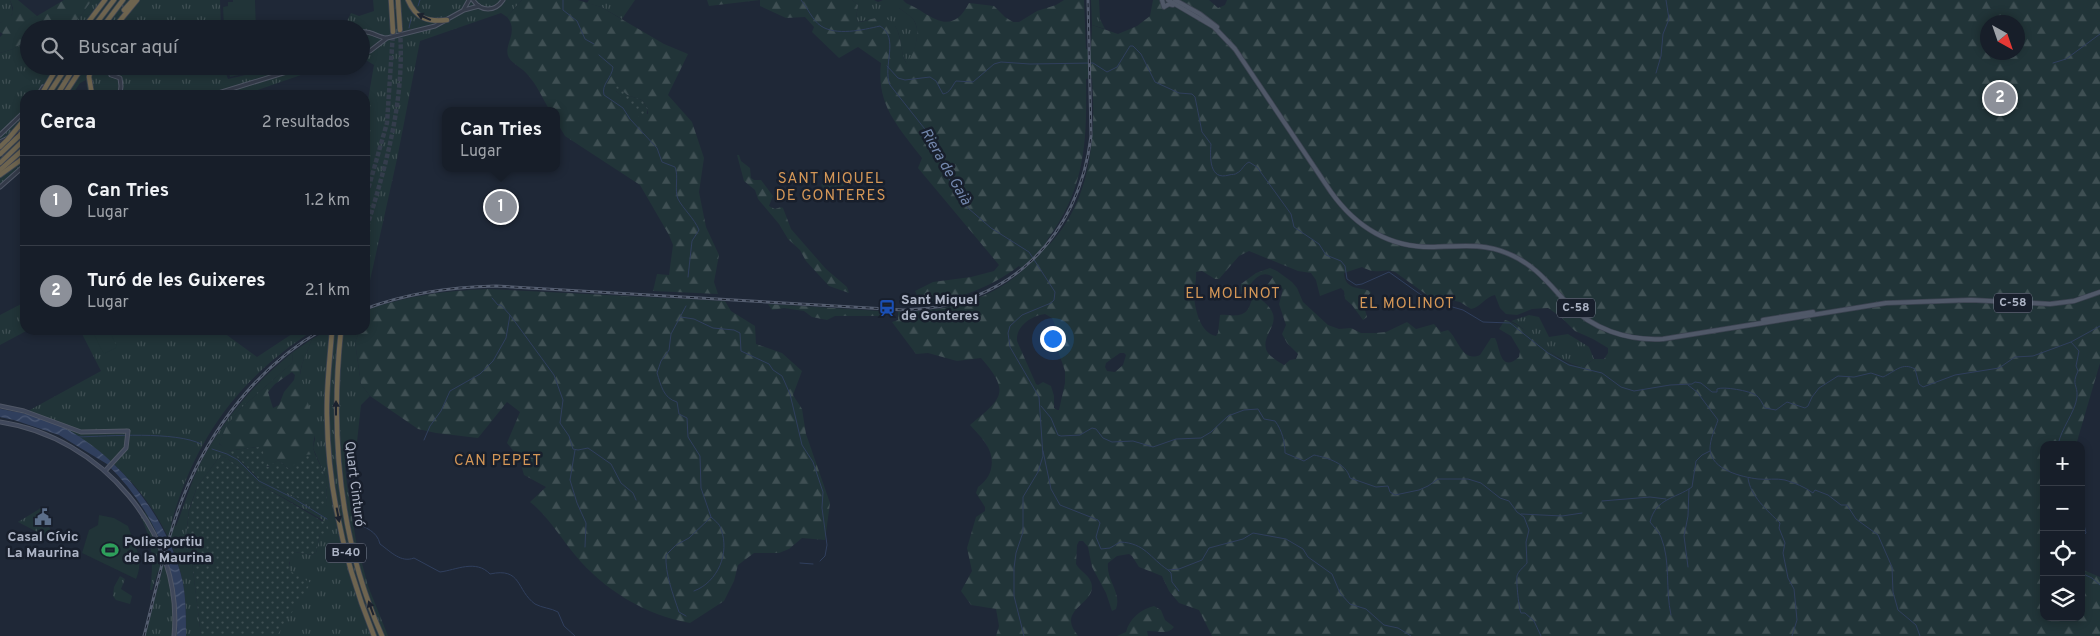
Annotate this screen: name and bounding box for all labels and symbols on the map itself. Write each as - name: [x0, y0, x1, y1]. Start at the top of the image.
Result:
- one-way arrow: [416, 13, 431, 22]
- north arrow: [1980, 15, 2025, 60]
- pin: 2: [1984, 79, 2016, 117]
- water label: Riera de Gaià: [915, 125, 975, 209]
- district label: SANT MIQUEL DE GONTERES: [776, 170, 886, 206]
- pin: 1: [485, 188, 517, 226]
- district label: EL MOLINOT: [1185, 285, 1281, 304]
- place label: Sant Miquel de Gonteres: [901, 292, 979, 325]
- road number: C-58: [1994, 294, 2032, 312]
- district label: EL MOLINOT: [1359, 295, 1455, 314]
- station icon: Sant Miquel de Gonteres: [877, 298, 897, 318]
- road number: C-58: [1557, 298, 1595, 318]
- your location: [1040, 326, 1066, 352]
- one-way arrow: [332, 399, 340, 415]
- street label: Quart Cinturó: [340, 440, 368, 528]
- district label: CAN PEPET: [454, 452, 542, 471]
- public building icon: Casal Cívic La Maurina: [33, 507, 53, 527]
- one-way arrow: [334, 508, 342, 524]
- place label: Casal Cívic La Maurina: [7, 529, 79, 562]
- place label: Poliesportiu de la Maurina: [124, 534, 212, 567]
- sports icon: Poliesportiu de la Maurina: [100, 540, 120, 560]
- road number: B-40: [326, 544, 366, 562]
- one-way arrow: [367, 600, 375, 615]

